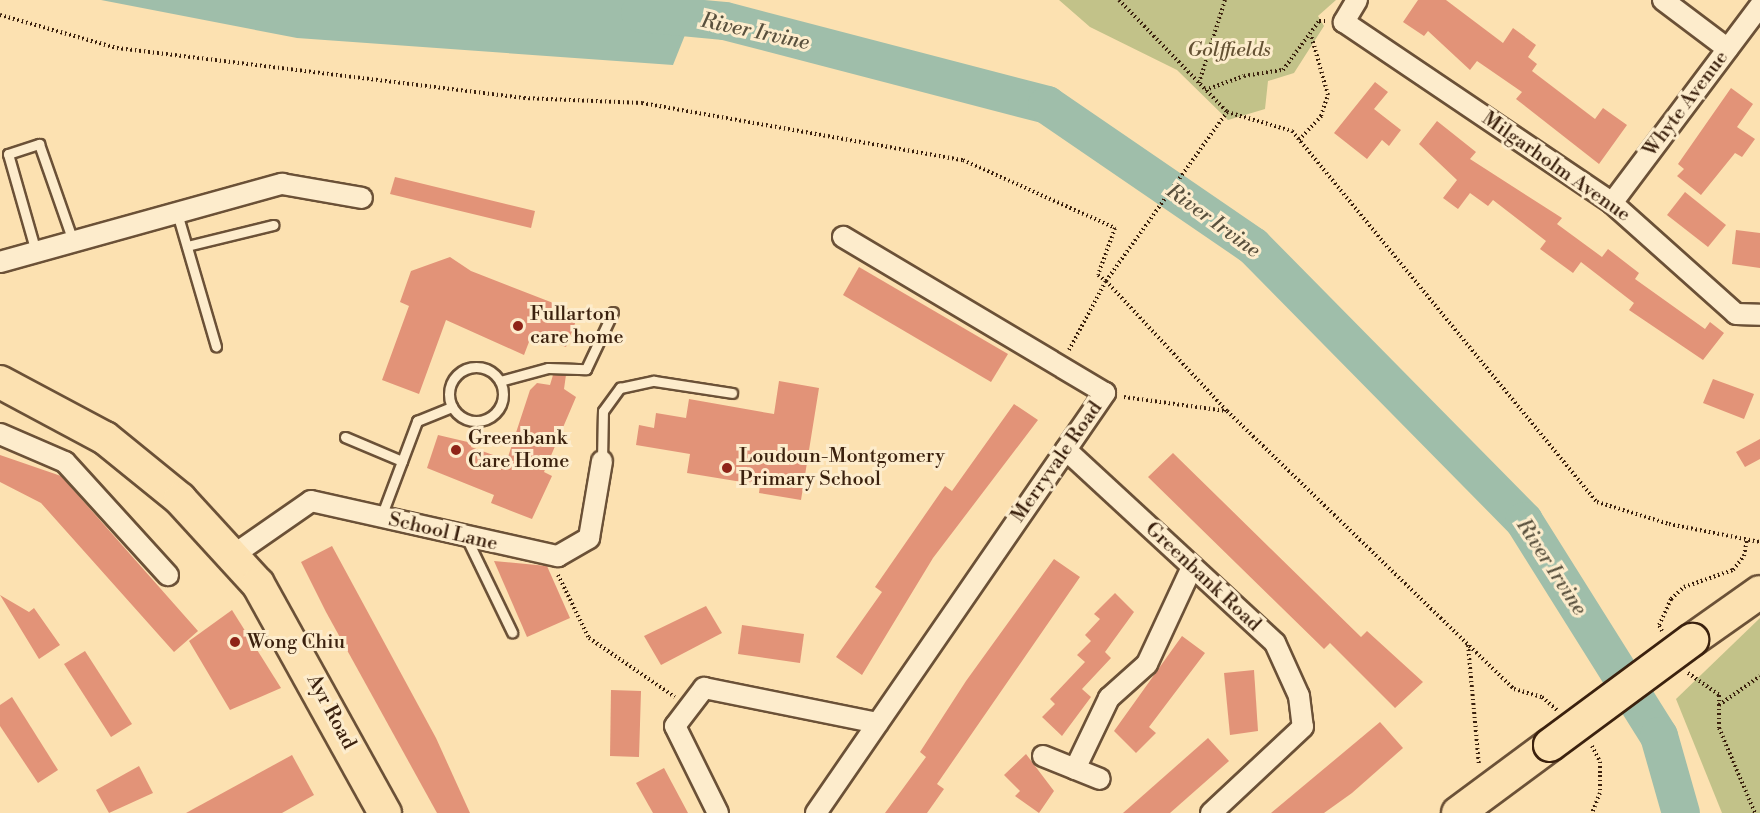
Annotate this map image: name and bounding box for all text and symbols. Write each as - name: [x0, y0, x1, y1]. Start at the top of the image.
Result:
- water label: River Irvine: [699, 8, 811, 56]
- park label: Golffields: [1187, 38, 1271, 62]
- street label: Whyte Avenue: [1638, 46, 1734, 162]
- street label: Milgarholm Avenue: [1477, 107, 1635, 227]
- water label: River Irvine: [1161, 178, 1265, 264]
- place label: Fullarton care home: [530, 302, 624, 349]
- marker: Fullarton care home: [511, 319, 525, 333]
- street label: Merryvale Road: [1006, 397, 1108, 527]
- place label: Greenbank Care Home: [468, 426, 569, 473]
- marker: Greenbank Care Home: [449, 443, 463, 457]
- place label: Loudoun-Montgomery Primary School: [739, 444, 945, 491]
- marker: Loudoun-Montgomery Primary School: [720, 461, 734, 475]
- street label: School Lane: [386, 508, 500, 556]
- water label: River Irvine: [1510, 514, 1592, 620]
- street label: Greenbank Road: [1140, 517, 1266, 637]
- place label: Wong Chiu: [247, 630, 345, 654]
- marker: Wong Chiu: [228, 635, 242, 649]
- street label: Ayr Road: [301, 670, 361, 754]

